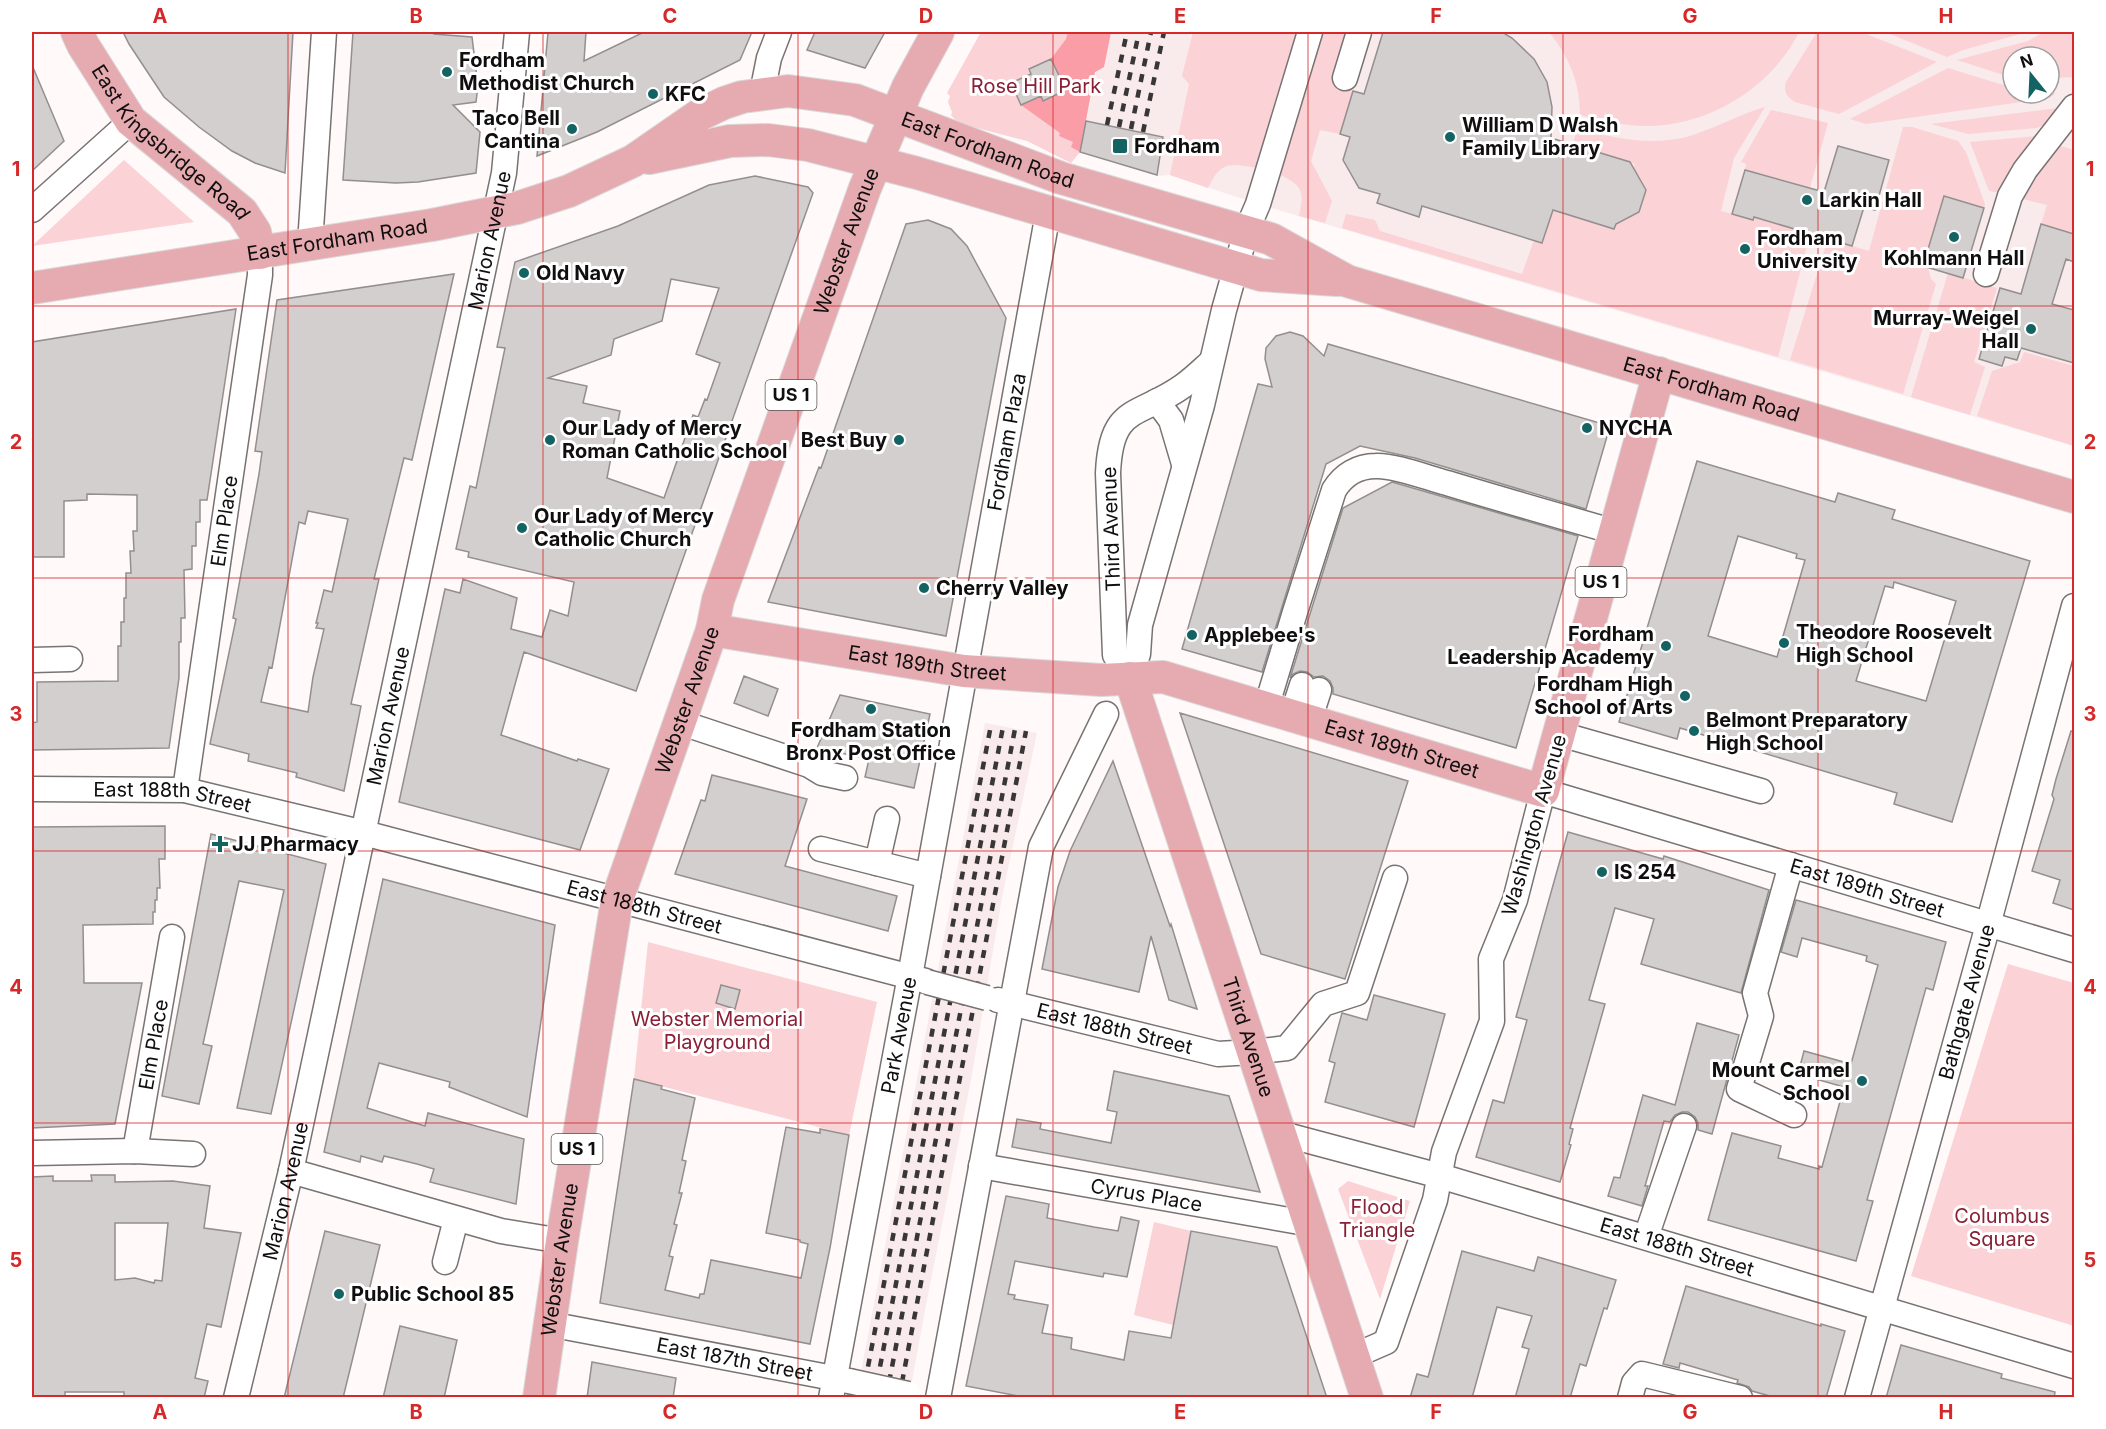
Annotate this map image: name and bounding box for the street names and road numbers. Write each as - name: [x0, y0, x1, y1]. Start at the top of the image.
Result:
- street label: East Kingsbridge Road: [87, 60, 256, 224]
- street label: East Fordham Road: [898, 107, 1077, 193]
- street label: Webster Avenue: [809, 164, 884, 318]
- street label: Marion Avenue: [463, 169, 516, 312]
- street label: East Fordham Road: [245, 214, 429, 266]
- street label: East Fordham Road: [1620, 352, 1802, 427]
- street label: Fordham Plaza: [982, 371, 1031, 513]
- road number: US 1: [766, 380, 816, 410]
- street label: Third Avenue: [1097, 466, 1125, 592]
- street label: Elm Place: [206, 474, 243, 568]
- road number: US 1: [1576, 567, 1626, 597]
- street label: Webster Avenue: [650, 623, 724, 777]
- street label: East 189th Street: [846, 640, 1008, 686]
- street label: Marion Avenue: [362, 644, 415, 788]
- street label: East 189th Street: [1322, 714, 1482, 783]
- street label: Washington Avenue: [1497, 732, 1571, 918]
- street label: East 188th Street: [93, 777, 254, 818]
- street label: East 189th Street: [1787, 854, 1947, 923]
- street label: East 188th Street: [564, 875, 725, 939]
- street label: Bathgate Avenue: [1934, 922, 2000, 1082]
- street label: Third Avenue: [1217, 974, 1279, 1100]
- street label: Park Avenue: [876, 975, 922, 1096]
- street label: Elm Place: [134, 997, 173, 1092]
- street label: East 188th Street: [1034, 998, 1195, 1059]
- street label: Marion Avenue: [258, 1119, 313, 1263]
- road number: US 1: [552, 1134, 602, 1164]
- street label: Cyrus Place: [1089, 1173, 1204, 1217]
- street label: Webster Avenue: [536, 1181, 583, 1338]
- street label: East 188th Street: [1597, 1213, 1757, 1282]
- street label: East 187th Street: [655, 1333, 815, 1386]

